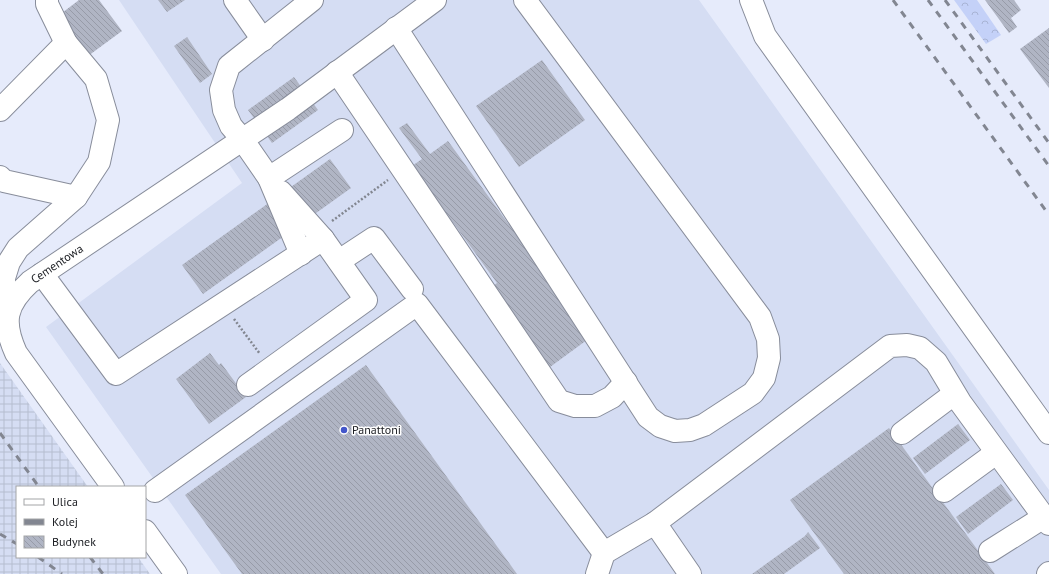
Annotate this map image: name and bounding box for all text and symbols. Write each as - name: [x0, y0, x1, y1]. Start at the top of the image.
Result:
- street label: Cementowa: [28, 241, 86, 287]
- place label: Panattoni: [352, 422, 401, 437]
- marker: Panattoni: [339, 425, 349, 435]
- legend: [16, 486, 146, 558]
- text: Ulica: [52, 494, 78, 509]
- text: Kolej: [52, 514, 78, 529]
- text: Budynek: [52, 534, 96, 549]

